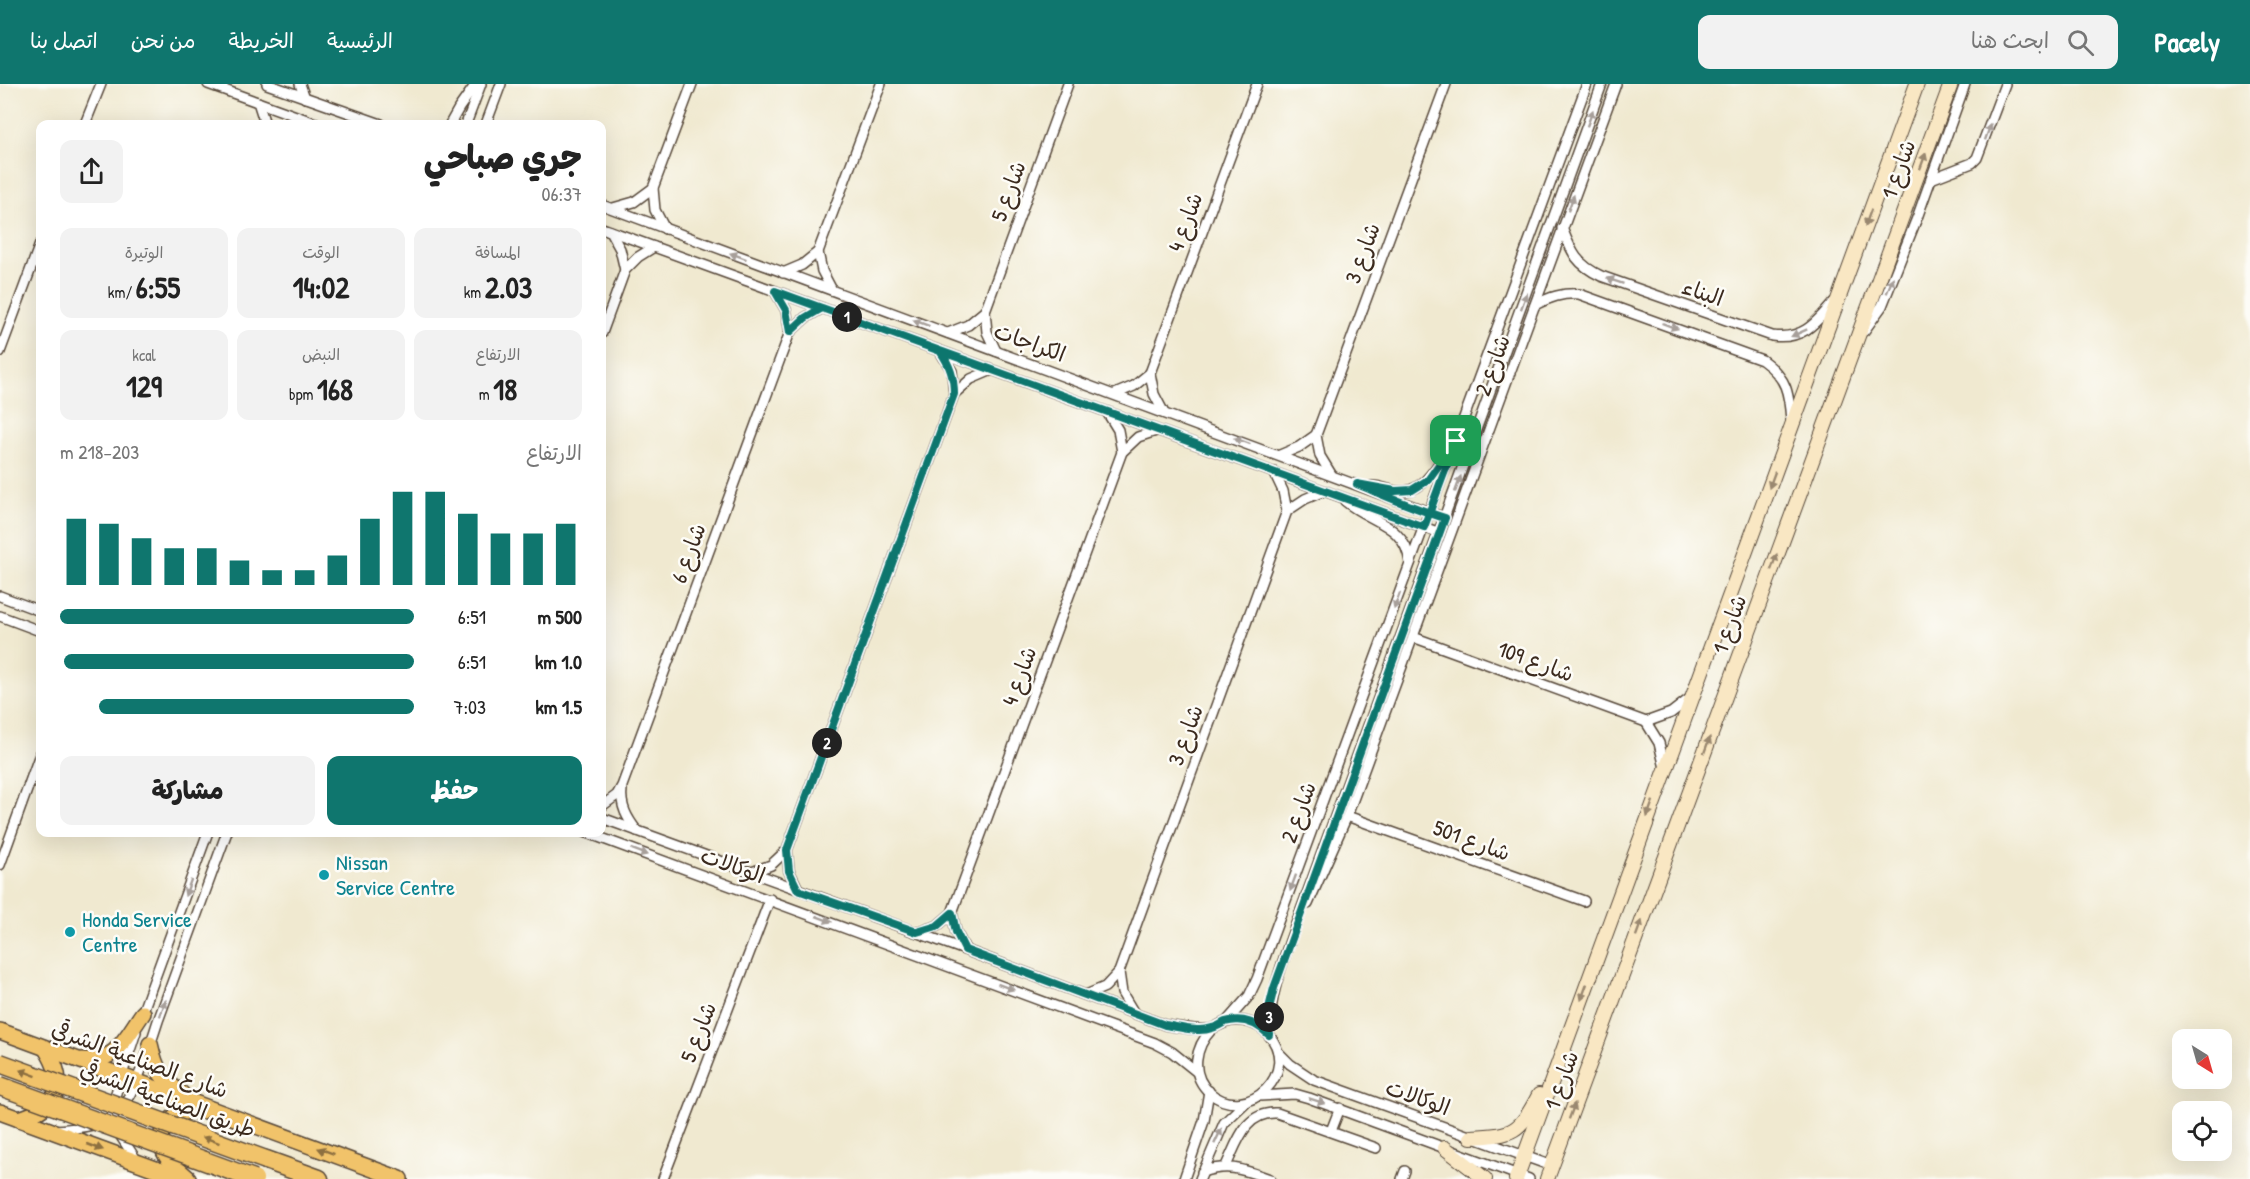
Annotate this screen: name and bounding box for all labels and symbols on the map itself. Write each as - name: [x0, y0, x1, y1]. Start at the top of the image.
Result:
- one-way arrow: [1586, 108, 1596, 126]
- one-way arrow: [1984, 122, 1994, 140]
- street label: شارع 1: [1874, 135, 1923, 203]
- one-way arrow: [1919, 152, 1929, 170]
- street label: شارع 5: [983, 157, 1034, 226]
- street label: شارع 4: [1160, 188, 1210, 256]
- one-way arrow: [1567, 194, 1577, 212]
- one-way arrow: [1863, 209, 1873, 227]
- street label: شارع 3: [1337, 218, 1388, 288]
- one-way arrow: [729, 250, 747, 260]
- street label: البناء: [1678, 271, 1728, 313]
- one-way arrow: [1606, 276, 1624, 286]
- one-way arrow: [1886, 276, 1895, 294]
- one-way arrow: [1519, 292, 1529, 310]
- pin: 1: [832, 302, 862, 332]
- street label: الكراجات: [990, 315, 1070, 369]
- one-way arrow: [912, 317, 930, 327]
- one-way arrow: [1661, 322, 1679, 332]
- one-way arrow: [1790, 328, 1808, 338]
- street label: شارع 2: [1467, 330, 1518, 400]
- pin: [1430, 415, 1481, 466]
- one-way arrow: [1233, 436, 1251, 446]
- one-way arrow: [1766, 472, 1776, 490]
- one-way arrow: [1453, 475, 1463, 493]
- street label: شارع 6: [663, 519, 714, 587]
- one-way arrow: [1770, 553, 1780, 571]
- street label: شارع 1: [1705, 590, 1754, 658]
- one-way arrow: [1391, 593, 1401, 611]
- street label: شارع 109: [1494, 633, 1578, 689]
- street label: شارع 4: [994, 642, 1044, 710]
- street label: شارع 3: [1160, 700, 1211, 770]
- pin: 2: [812, 728, 842, 758]
- one-way arrow: [1702, 736, 1712, 754]
- street label: شارع 2: [1273, 777, 1324, 847]
- one-way arrow: [1645, 800, 1655, 818]
- street label: شارع 501: [1429, 812, 1515, 869]
- street label: الوكالات: [697, 840, 769, 890]
- place label: Nissan Service Centre: [336, 847, 455, 902]
- one-way arrow: [632, 848, 650, 858]
- marker: Nissan Service Centre: [317, 868, 331, 882]
- one-way arrow: [1287, 874, 1297, 892]
- one-way arrow: [183, 879, 193, 897]
- place label: Honda Service Centre: [82, 904, 192, 959]
- one-way arrow: [815, 915, 833, 925]
- one-way arrow: [1635, 919, 1645, 937]
- marker: Honda Service Centre: [63, 925, 77, 939]
- one-way arrow: [997, 983, 1015, 993]
- one-way arrow: [1579, 983, 1588, 1001]
- street label: شارع 5: [673, 998, 724, 1067]
- one-way arrow: [159, 999, 169, 1017]
- pin: 3: [1254, 1002, 1284, 1032]
- street label: شارع الصناعية الشرقي: [47, 1013, 232, 1107]
- north arrow: [2172, 1029, 2232, 1089]
- street label: شارع 1: [1537, 1046, 1586, 1114]
- street label: طريق الصناعية الشرقي: [75, 1053, 260, 1147]
- one-way arrow: [19, 1068, 37, 1078]
- street label: الوكالات: [1382, 1072, 1454, 1122]
- one-way arrow: [1308, 1096, 1326, 1106]
- one-way arrow: [1568, 1102, 1577, 1120]
- one-way arrow: [1213, 1128, 1222, 1145]
- one-way arrow: [202, 1135, 220, 1144]
- one-way arrow: [86, 1143, 104, 1152]
- one-way arrow: [317, 1146, 335, 1156]

